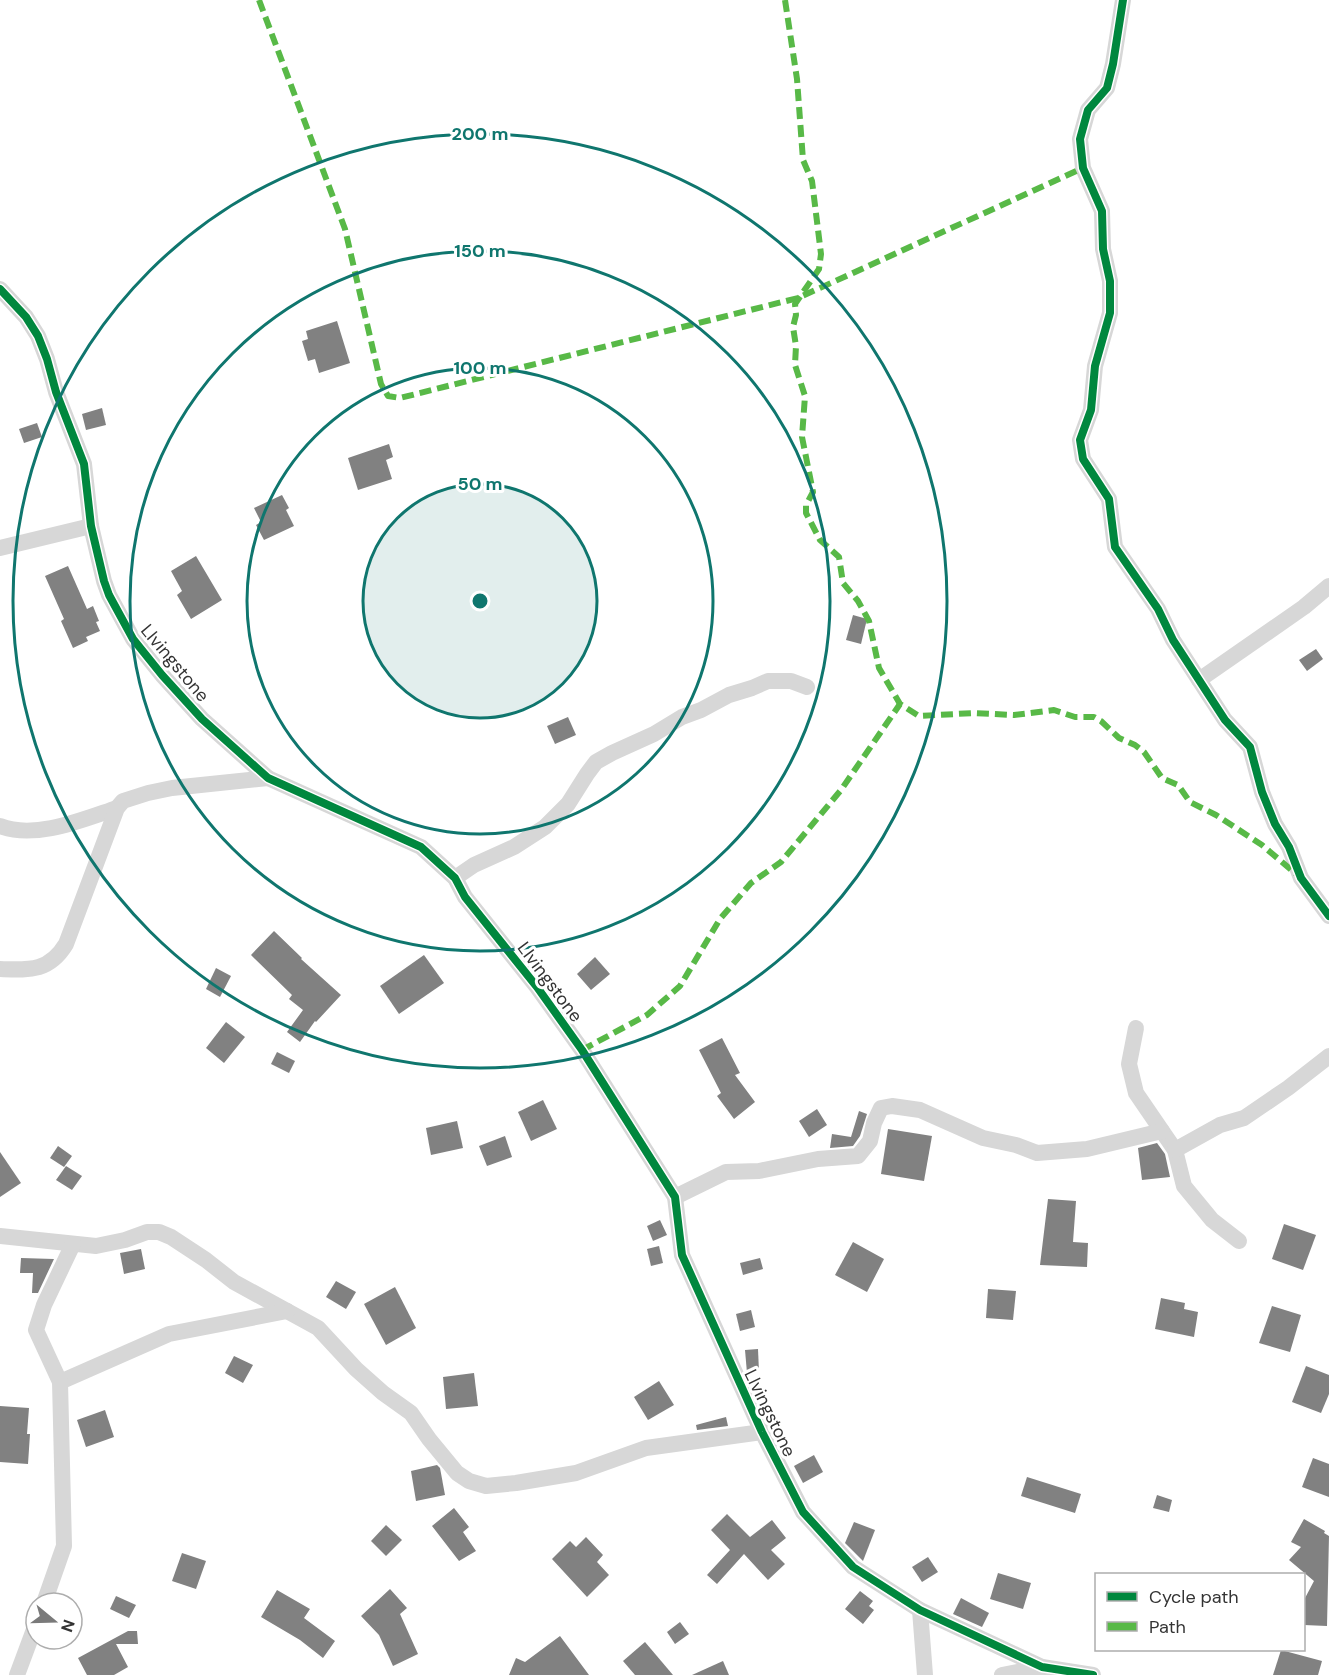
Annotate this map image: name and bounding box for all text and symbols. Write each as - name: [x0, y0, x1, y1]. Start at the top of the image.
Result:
- text: 200 m: [452, 122, 508, 146]
- text: 150 m: [454, 239, 506, 263]
- text: 100 m: [453, 356, 507, 380]
- text: 50 m: [457, 472, 503, 496]
- centre of rings: [470, 591, 490, 611]
- street label: LIvingstone: [135, 619, 215, 707]
- street label: LIvingstone: [512, 937, 588, 1027]
- street label: LIvingstone: [738, 1365, 802, 1461]
- legend: [1095, 1573, 1305, 1651]
- text: Cycle path: [1149, 1585, 1239, 1609]
- north arrow: [24, 1591, 84, 1651]
- text: Path: [1149, 1615, 1186, 1639]
- text: N: [56, 1617, 80, 1635]

